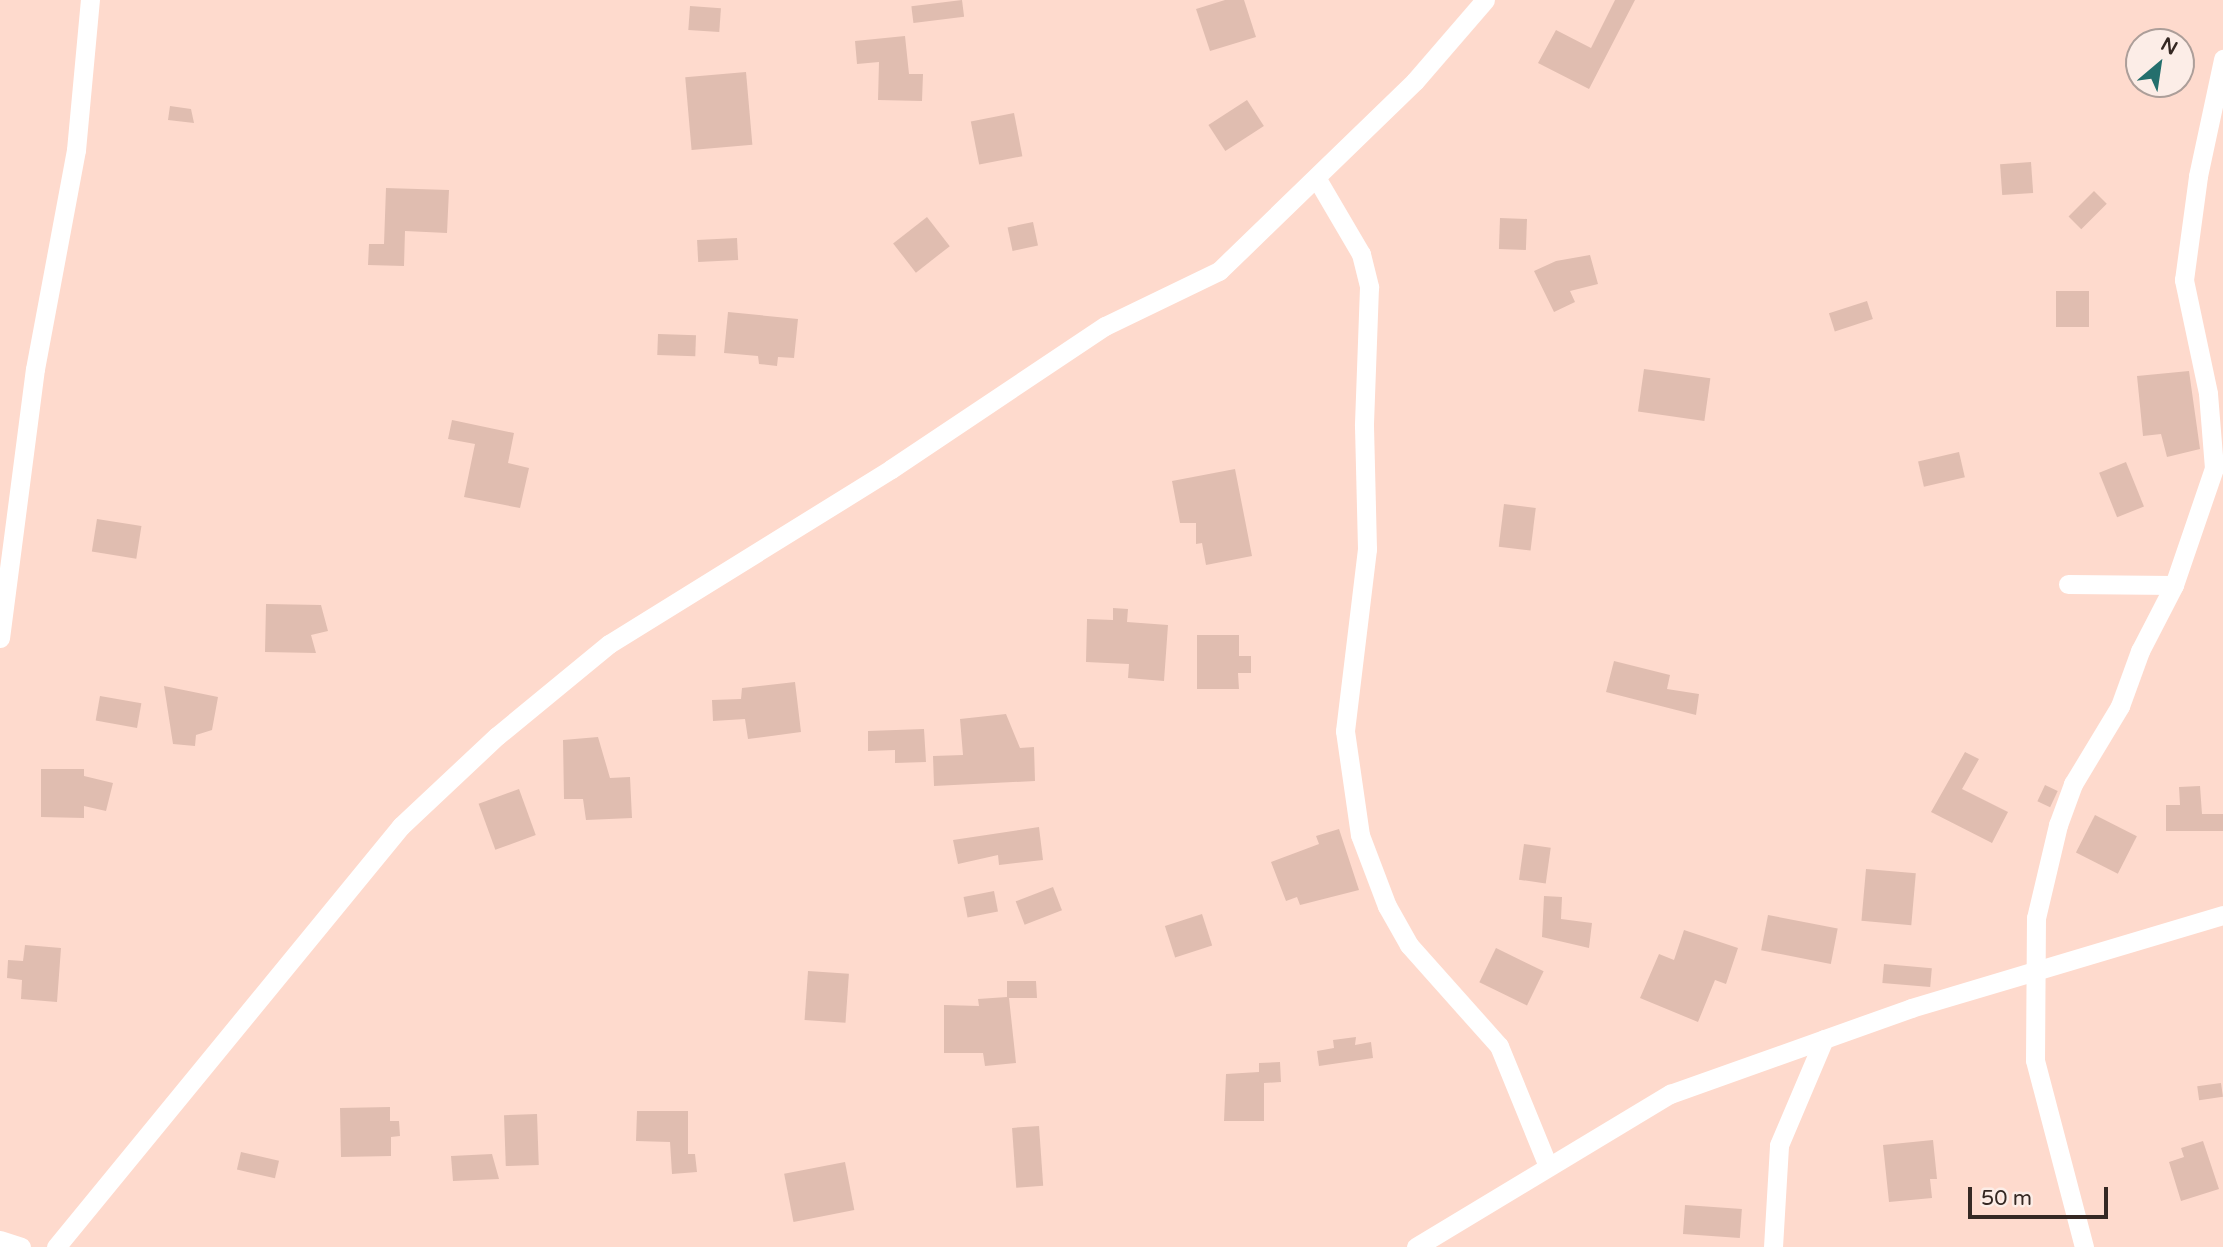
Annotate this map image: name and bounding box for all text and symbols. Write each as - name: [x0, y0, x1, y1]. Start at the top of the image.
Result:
- north arrow: [2125, 28, 2195, 98]
- text: N: [2157, 33, 2181, 60]
- scale bar: [1971, 1174, 2111, 1218]
- text: 50 m: [1981, 1186, 2032, 1211]

